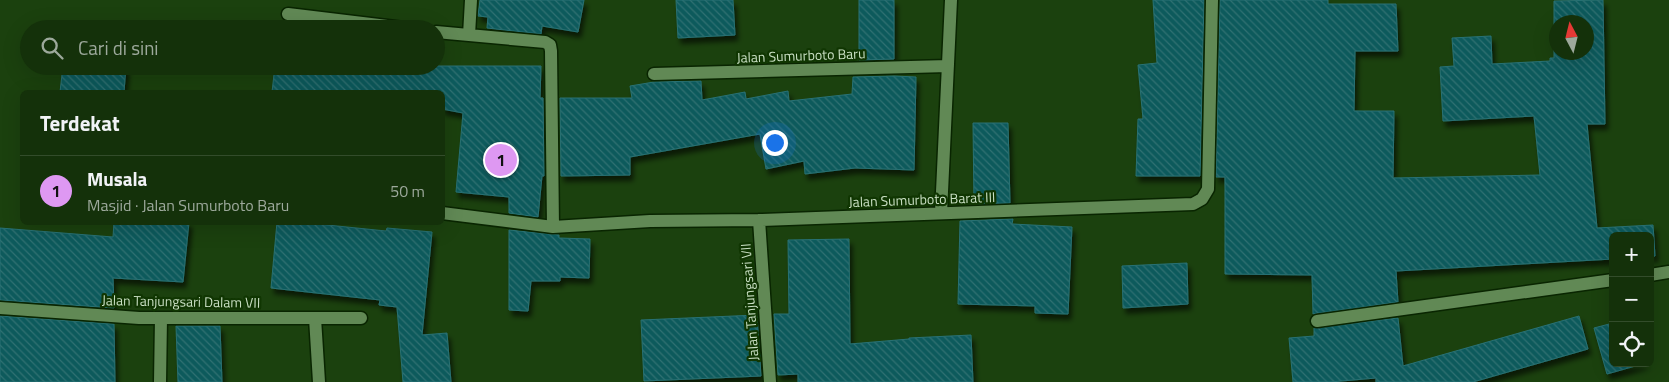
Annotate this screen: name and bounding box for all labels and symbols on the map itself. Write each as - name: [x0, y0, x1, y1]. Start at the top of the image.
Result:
- north arrow: [1549, 15, 1594, 60]
- street label: Jalan Sumurboto Baru: [736, 42, 866, 68]
- your location: [762, 130, 788, 156]
- pin: 1: [485, 141, 517, 179]
- street label: Jalan Sumurboto Barat III: [848, 186, 996, 212]
- street label: Jalan Tanjungsari VII: [734, 243, 764, 361]
- street label: Jalan Tanjungsari Dalam VII: [102, 289, 260, 313]

